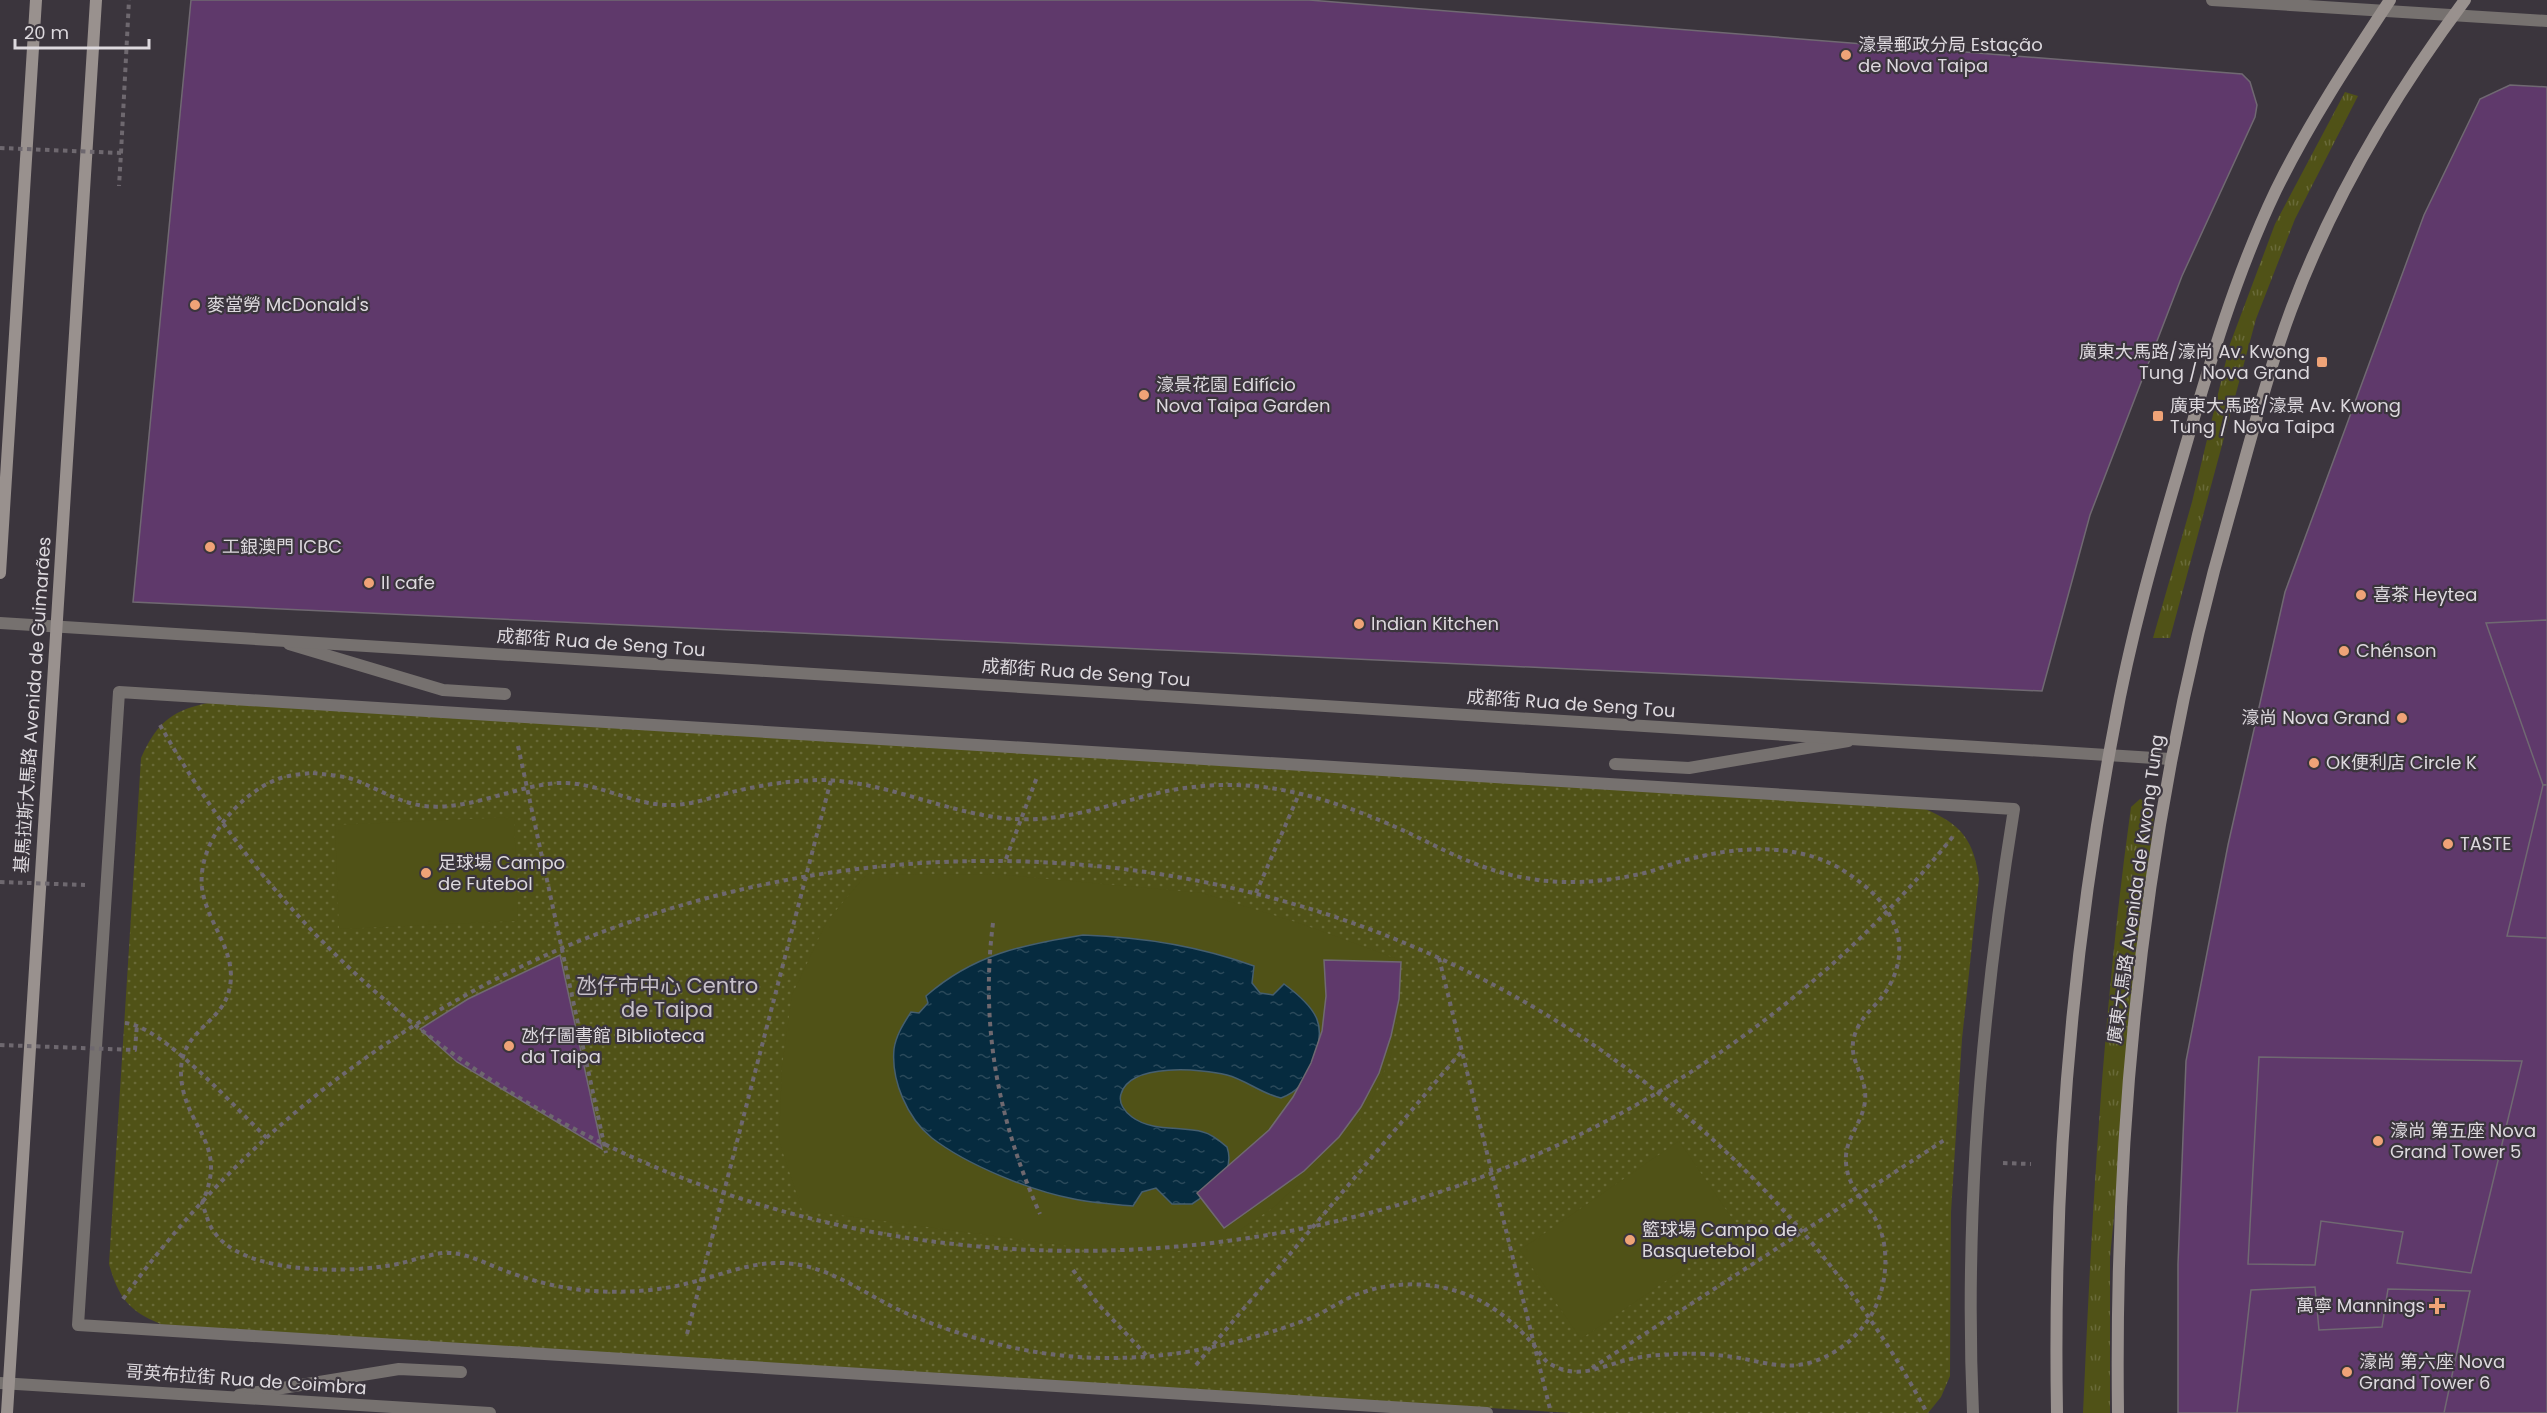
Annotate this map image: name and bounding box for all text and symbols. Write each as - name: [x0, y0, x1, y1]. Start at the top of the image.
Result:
- scale bar: [15, 12, 148, 50]
- text: 20 m: [24, 20, 69, 45]
- place label: 濠景郵政分局 Estação de Nova Taipa: [1858, 32, 2043, 78]
- marker: 濠景郵政分局 Estação de Nova Taipa: [1839, 48, 1853, 62]
- place label: 麥當勞 McDonald's: [207, 292, 369, 317]
- marker: 麥當勞 McDonald's: [188, 298, 202, 312]
- place label: 廣東大馬路/濠尚 Av. Kwong Tung / Nova Grand: [2079, 339, 2310, 385]
- marker: 廣東大馬路/濠尚 Av. Kwong Tung / Nova Grand: [2315, 355, 2329, 369]
- place label: 濠景花園 Edifício Nova Taipa Garden: [1156, 372, 1330, 418]
- marker: 濠景花園 Edifício Nova Taipa Garden: [1137, 388, 1151, 402]
- place label: 廣東大馬路/濠景 Av. Kwong Tung / Nova Taipa: [2170, 393, 2401, 439]
- marker: 廣東大馬路/濠景 Av. Kwong Tung / Nova Taipa: [2151, 409, 2165, 423]
- place label: 工銀澳門 ICBC: [222, 534, 342, 559]
- street label: 基馬拉斯大馬路 Avenida de Guimarães: [8, 536, 57, 874]
- marker: 工銀澳門 ICBC: [203, 540, 217, 554]
- place label: Il cafe: [381, 570, 435, 595]
- marker: Il cafe: [362, 576, 376, 590]
- place label: 喜茶 Heytea: [2373, 582, 2477, 607]
- marker: 喜茶 Heytea: [2354, 588, 2368, 602]
- place label: Indian Kitchen: [1371, 611, 1499, 636]
- marker: Indian Kitchen: [1352, 617, 1366, 631]
- street label: 成都街 Rua de Seng Tou: [496, 623, 706, 662]
- place label: Chénson: [2356, 638, 2437, 663]
- marker: Chénson: [2337, 644, 2351, 658]
- street label: 成都街 Rua de Seng Tou: [981, 653, 1191, 692]
- street label: 成都街 Rua de Seng Tou: [1466, 684, 1676, 723]
- place label: 濠尚 Nova Grand: [2241, 705, 2390, 730]
- marker: 濠尚 Nova Grand: [2395, 711, 2409, 725]
- street label: 廣東大馬路 Avenida de Kwong Tung: [2101, 733, 2170, 1045]
- place label: OK便利店 Circle K: [2326, 750, 2477, 775]
- marker: OK便利店 Circle K: [2307, 756, 2321, 770]
- place label: TASTE: [2460, 831, 2511, 856]
- marker: TASTE: [2441, 837, 2455, 851]
- place label: 足球場 Campo de Futebol: [438, 850, 565, 896]
- marker: 足球場 Campo de Futebol: [419, 866, 433, 880]
- district label: 氹仔市中心 Centro de Taipa: [576, 971, 758, 1024]
- place label: 氹仔圖書館 Biblioteca da Taipa: [521, 1023, 705, 1069]
- marker: 氹仔圖書館 Biblioteca da Taipa: [502, 1039, 516, 1053]
- place label: 濠尚 第五座 Nova Grand Tower 5: [2390, 1118, 2536, 1164]
- marker: 濠尚 第五座 Nova Grand Tower 5: [2371, 1134, 2385, 1148]
- place label: 籃球場 Campo de Basquetebol: [1642, 1217, 1797, 1263]
- marker: 籃球場 Campo de Basquetebol: [1623, 1233, 1637, 1247]
- place label: 萬寧 Mannings: [2296, 1293, 2425, 1318]
- marker: 萬寧 Mannings: [2430, 1299, 2444, 1313]
- place label: 濠尚 第六座 Nova Grand Tower 6: [2359, 1349, 2505, 1395]
- street label: 哥英布拉街 Rua de Coimbra: [125, 1359, 368, 1400]
- marker: 濠尚 第六座 Nova Grand Tower 6: [2340, 1365, 2354, 1379]

